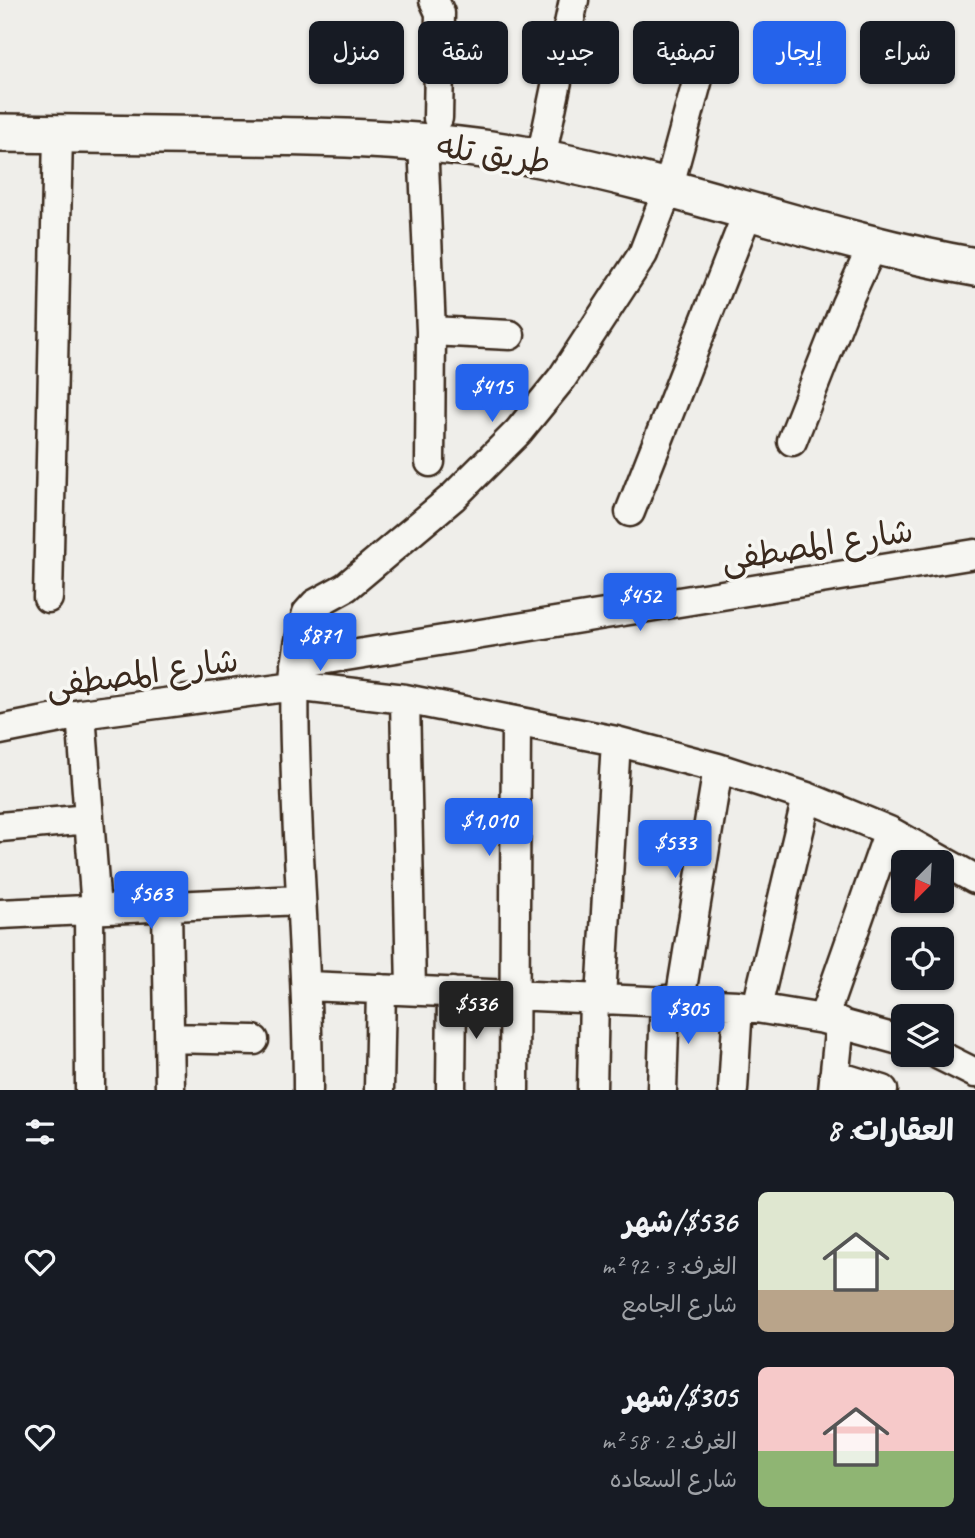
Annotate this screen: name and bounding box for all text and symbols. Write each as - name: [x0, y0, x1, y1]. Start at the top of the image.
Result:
- chip: منزل: [309, 21, 404, 84]
- chip: شقة: [418, 21, 508, 84]
- chip: جديد: [522, 21, 619, 84]
- chip: تصفية: [633, 21, 739, 84]
- chip: إيجار: [753, 21, 846, 84]
- chip: شراء: [860, 21, 955, 84]
- street label: طريق تله: [434, 124, 554, 184]
- pin: $415: [451, 364, 533, 424]
- text: $415: [471, 372, 513, 401]
- street label: شارع المصطفى: [718, 509, 916, 583]
- pin: $452: [599, 574, 681, 633]
- text: $452: [619, 581, 661, 610]
- pin: $871: [279, 614, 361, 673]
- text: $871: [299, 621, 341, 650]
- street label: شارع المصطفى: [43, 639, 241, 709]
- pin: $1,010: [432, 798, 546, 858]
- text: $1,010: [461, 806, 517, 835]
- pin: $533: [634, 820, 716, 880]
- text: $533: [654, 828, 696, 857]
- north arrow: [891, 850, 954, 914]
- map controls: [891, 850, 954, 1067]
- pin: $563: [110, 872, 192, 931]
- text: $563: [130, 879, 172, 908]
- button: locate: [891, 927, 954, 990]
- pin: $536: [435, 982, 517, 1041]
- pin: $305: [647, 986, 729, 1046]
- text: $536: [455, 989, 497, 1018]
- text: $305: [667, 994, 709, 1023]
- button: layers: [891, 1004, 954, 1067]
- text: العقارات: 8: [827, 1111, 954, 1149]
- icon: filters: [21, 1113, 59, 1151]
- text: $536/شهر: [623, 1203, 737, 1241]
- icon: home: [814, 1220, 898, 1304]
- icon: heart: [21, 1243, 59, 1281]
- text: الغرف: 3 · 92 m²: [602, 1252, 737, 1281]
- text: شارع الجامع: [621, 1290, 737, 1319]
- text: $305/شهر: [624, 1378, 737, 1416]
- icon: home: [814, 1395, 898, 1479]
- icon: heart: [21, 1418, 59, 1456]
- text: الغرف: 2 · 58 m²: [602, 1427, 737, 1456]
- text: شارع السعاده: [610, 1465, 737, 1494]

